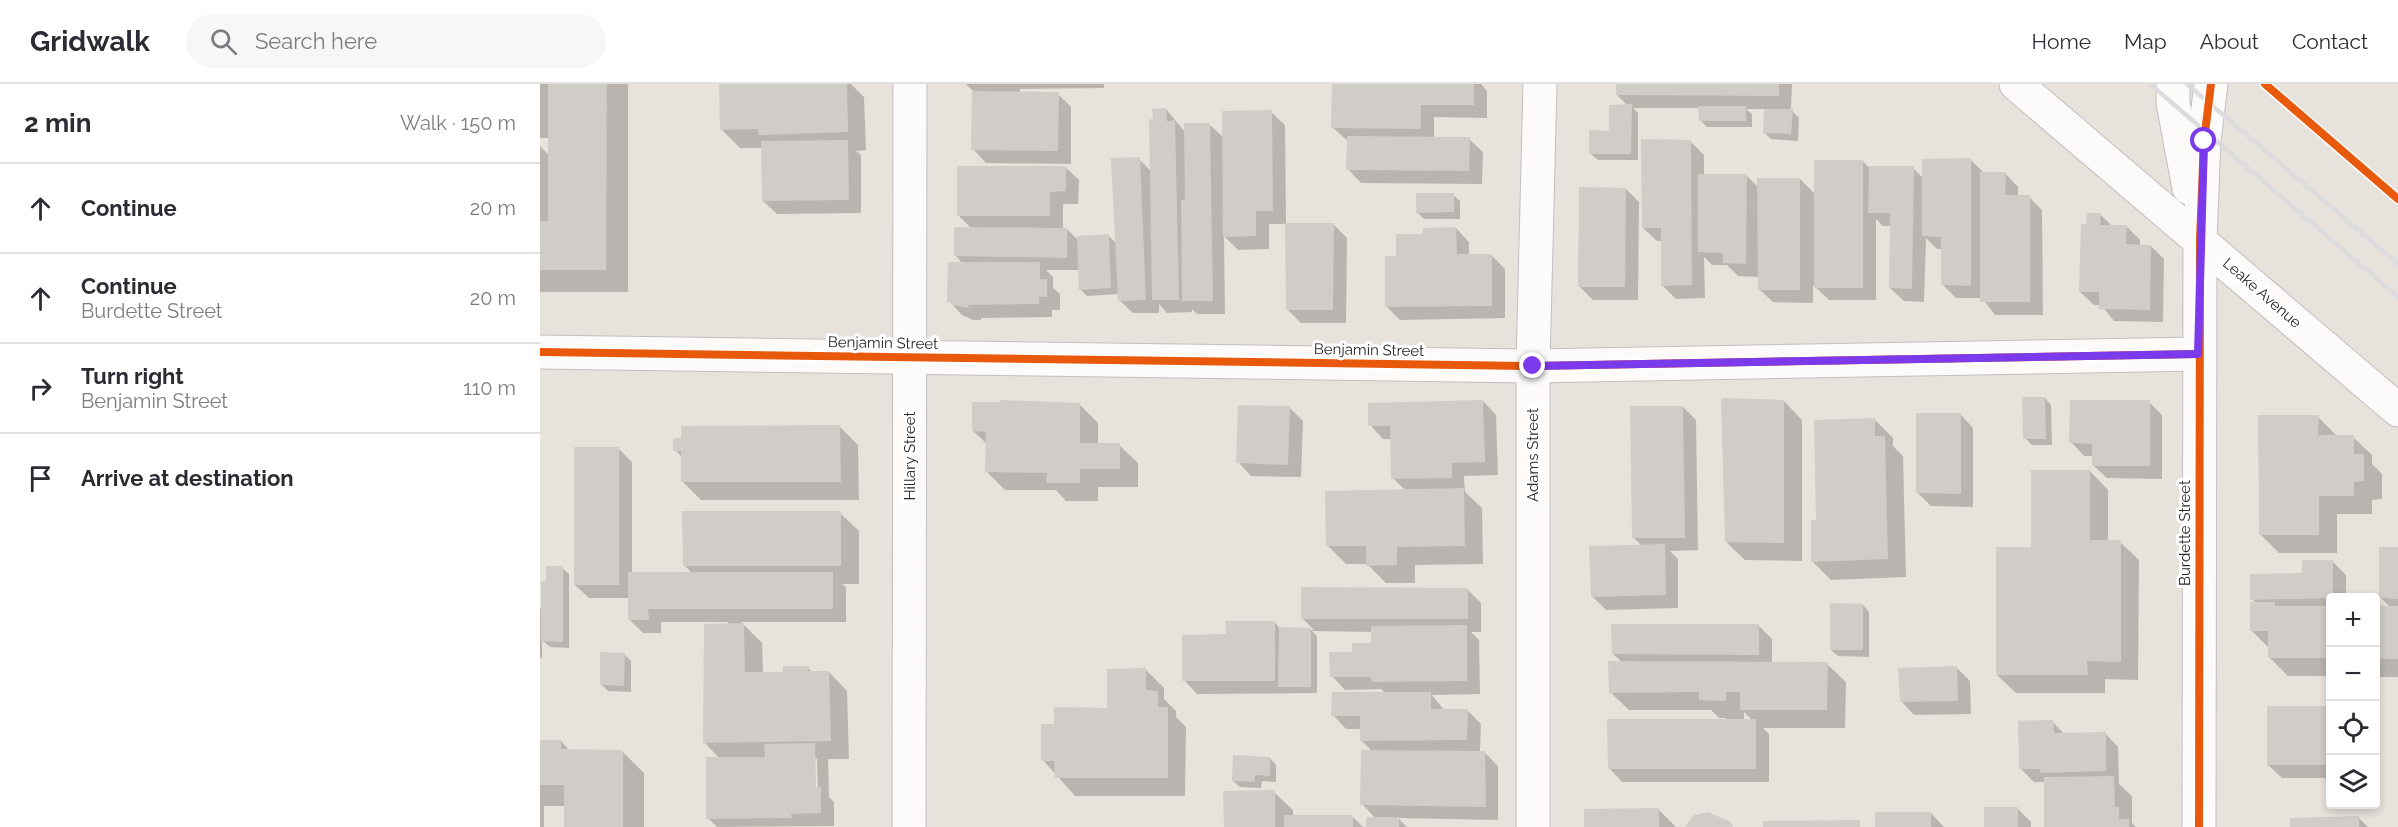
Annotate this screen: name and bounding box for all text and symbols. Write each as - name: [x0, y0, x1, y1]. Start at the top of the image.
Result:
- search box: [186, 14, 606, 68]
- text: Gridwalk: [30, 25, 150, 58]
- icon: search: [207, 25, 240, 58]
- text: Search here: [255, 28, 377, 54]
- text: Home: [2032, 29, 2091, 54]
- text: Map: [2124, 29, 2167, 54]
- text: About: [2200, 29, 2259, 54]
- text: Contact: [2292, 29, 2368, 54]
- text: 2 min: [24, 108, 91, 138]
- text: Walk · 150 m: [400, 111, 516, 135]
- route start: [2190, 127, 2216, 153]
- icon: ahead: [24, 192, 57, 225]
- text: Continue: [81, 195, 177, 221]
- text: 20 m: [470, 196, 516, 220]
- street label: Leake Avenue: [2219, 254, 2305, 332]
- text: Continue: [81, 273, 177, 299]
- icon: ahead: [24, 282, 57, 315]
- text: 20 m: [470, 286, 516, 310]
- text: Burdette Street: [81, 299, 223, 323]
- street label: Benjamin Street: [828, 333, 938, 353]
- street label: Benjamin Street: [1314, 340, 1424, 360]
- route end: [1519, 352, 1545, 378]
- text: Turn right: [81, 363, 184, 389]
- icon: right: [24, 372, 57, 405]
- text: 110 m: [463, 376, 516, 400]
- text: Benjamin Street: [81, 389, 228, 413]
- street label: Adams Street: [1524, 408, 1542, 502]
- street label: Hillary Street: [901, 411, 919, 501]
- icon: arrive: [24, 462, 57, 495]
- text: Arrive at destination: [81, 465, 294, 491]
- street label: Burdette Street: [2176, 480, 2194, 586]
- map controls: [2326, 593, 2380, 809]
- button: +: [2326, 593, 2380, 647]
- button: −: [2326, 647, 2380, 701]
- button: locate: [2326, 701, 2380, 755]
- button: layers: [2326, 755, 2380, 809]

